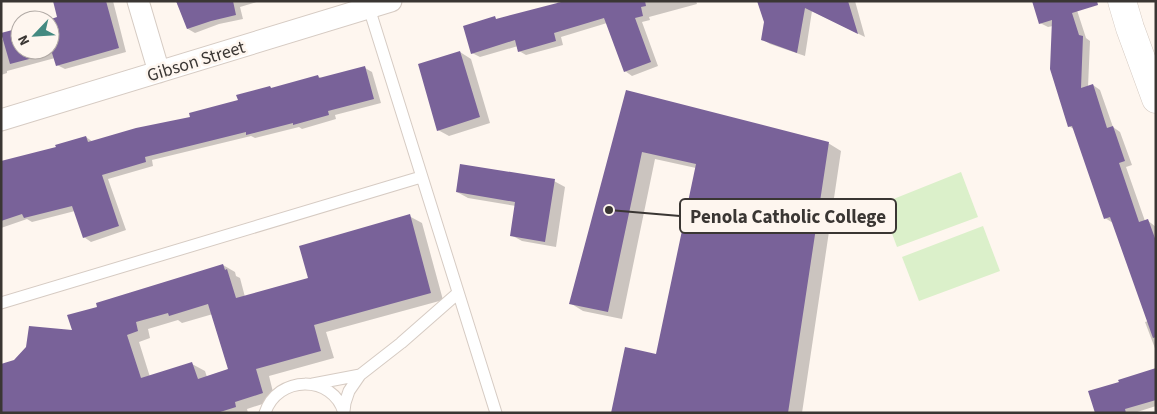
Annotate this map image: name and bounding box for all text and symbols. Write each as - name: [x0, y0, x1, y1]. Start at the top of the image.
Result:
- north arrow: [10, 10, 60, 60]
- text: N: [13, 32, 35, 49]
- street label: Gibson Street: [144, 35, 248, 88]
- callout: Penola Catholic College: [680, 199, 896, 233]
- text: Penola Catholic College: [690, 204, 886, 231]

